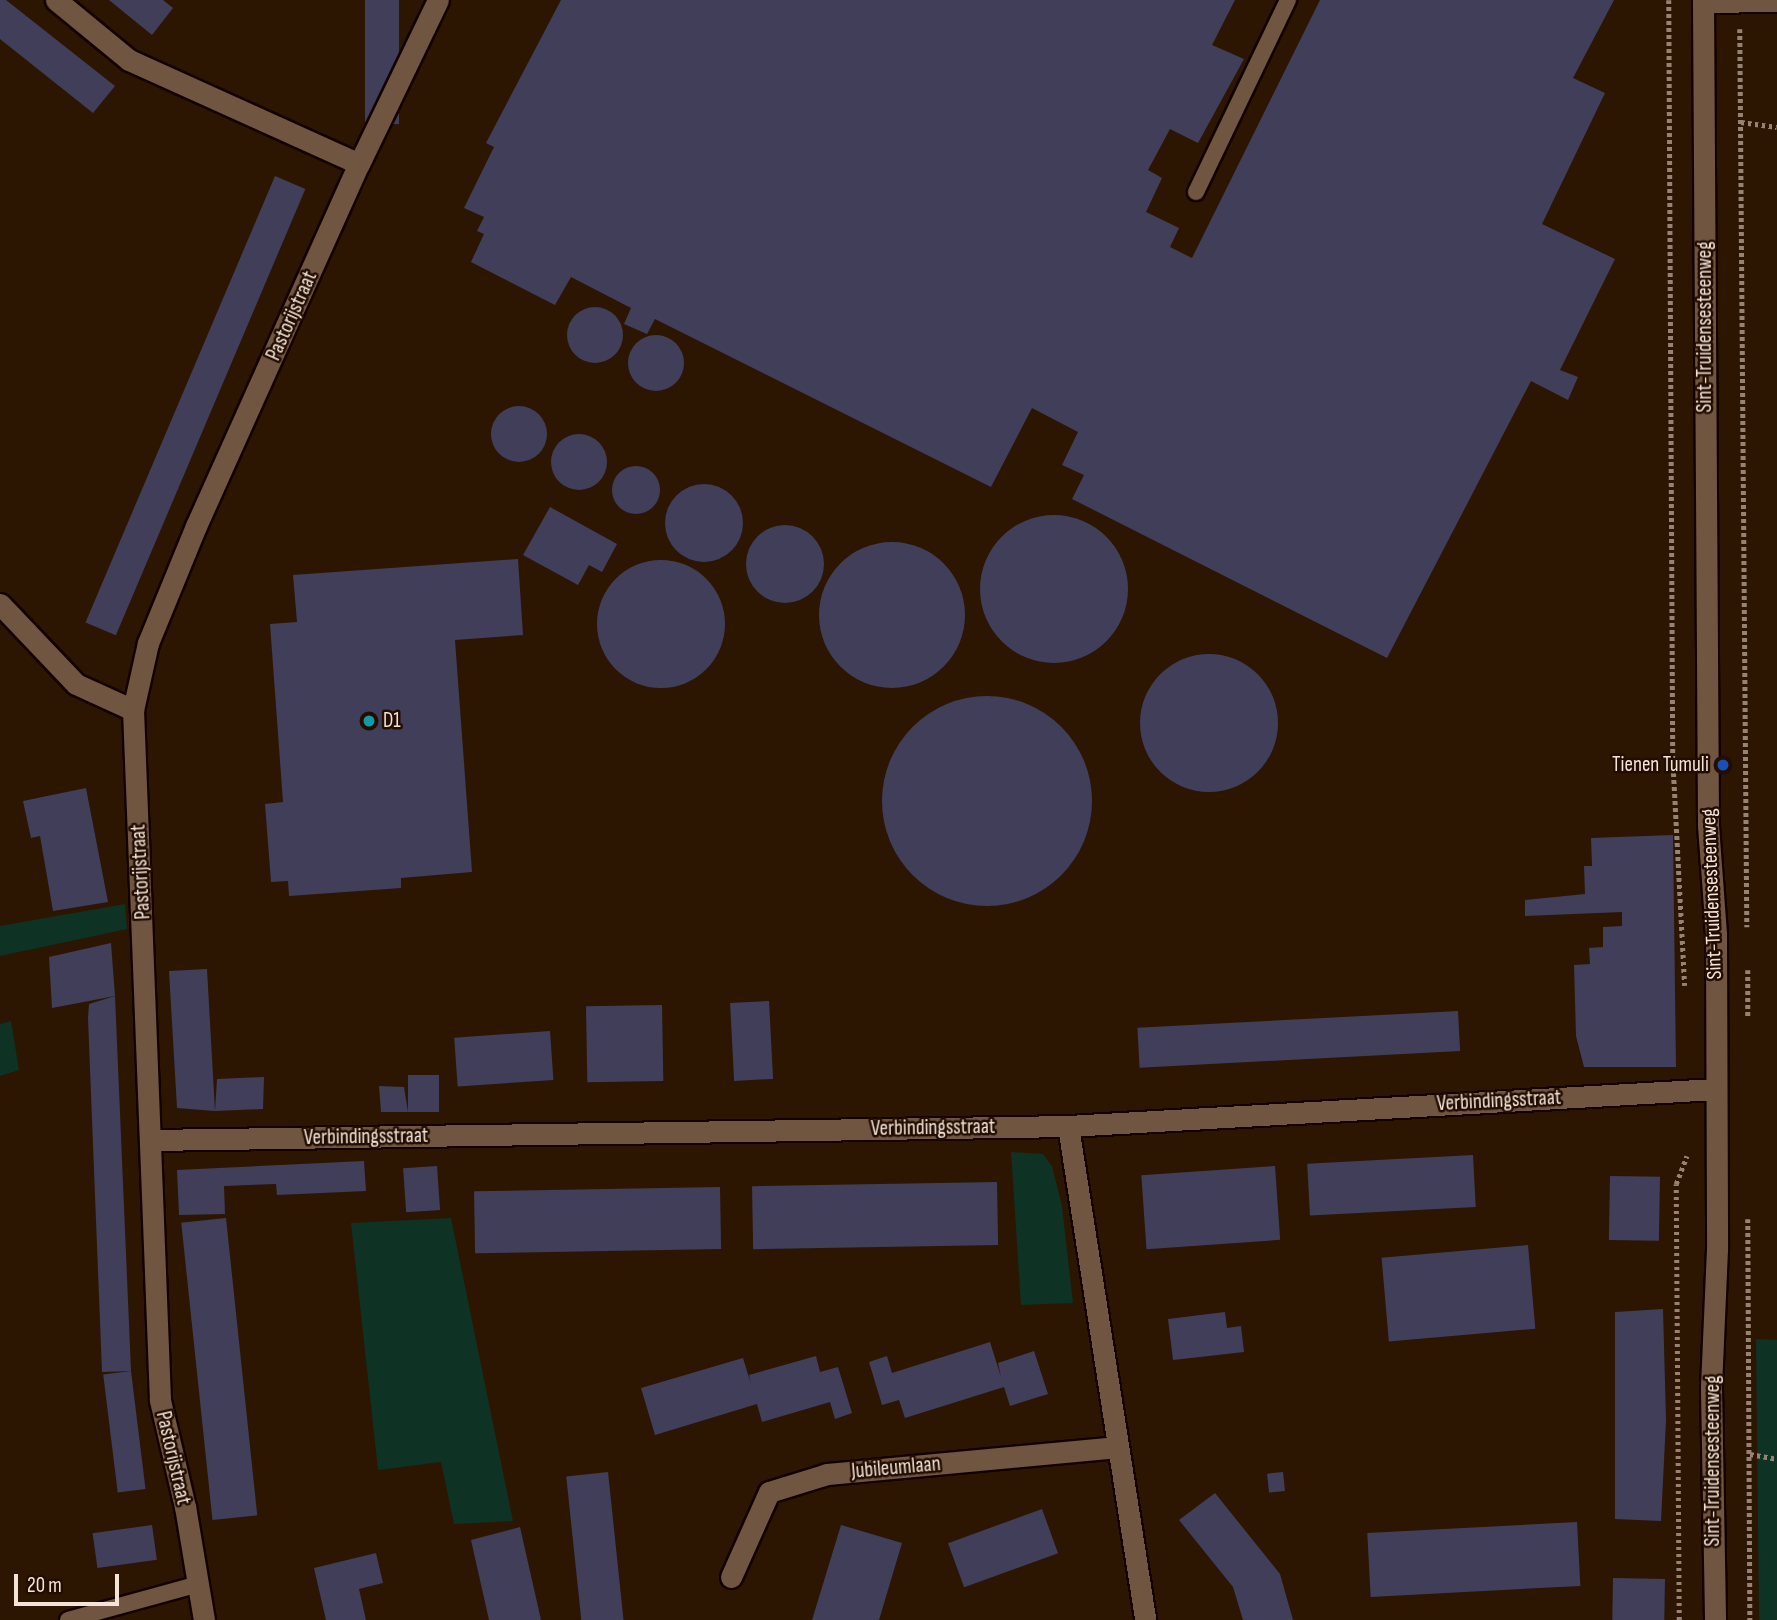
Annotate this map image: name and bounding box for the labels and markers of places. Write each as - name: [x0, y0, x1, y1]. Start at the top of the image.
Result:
- place label: D1: [383, 708, 401, 734]
- marker: D1: [361, 713, 377, 729]
- place label: Tienen Tumuli: [1612, 752, 1709, 778]
- marker: Tienen Tumuli: [1715, 757, 1731, 773]

